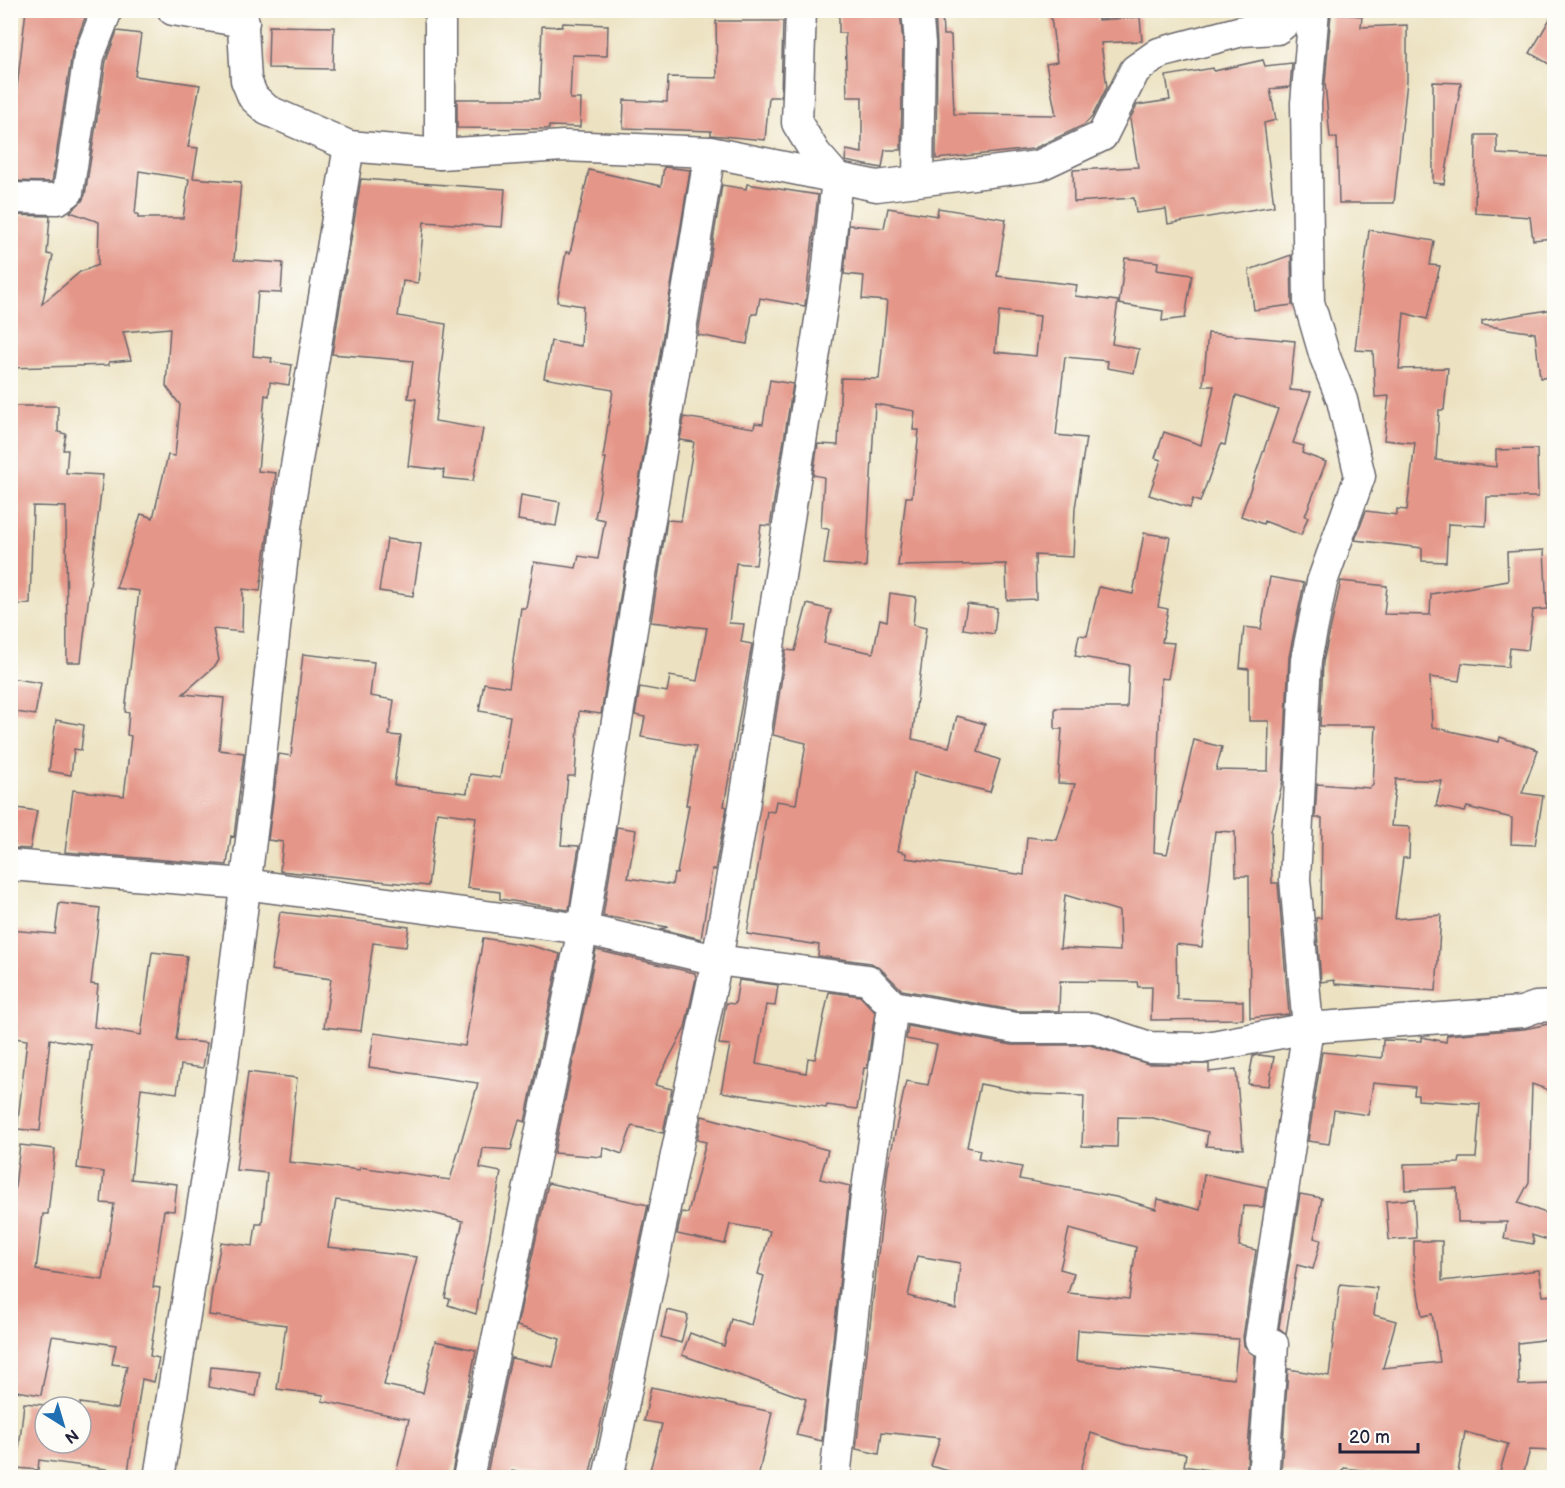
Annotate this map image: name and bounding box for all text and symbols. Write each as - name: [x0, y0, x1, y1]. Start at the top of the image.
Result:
- north arrow: [33, 1395, 93, 1455]
- scale bar: [1340, 1416, 1418, 1454]
- text: N: [61, 1425, 82, 1447]
- text: 20 m: [1349, 1427, 1390, 1448]

